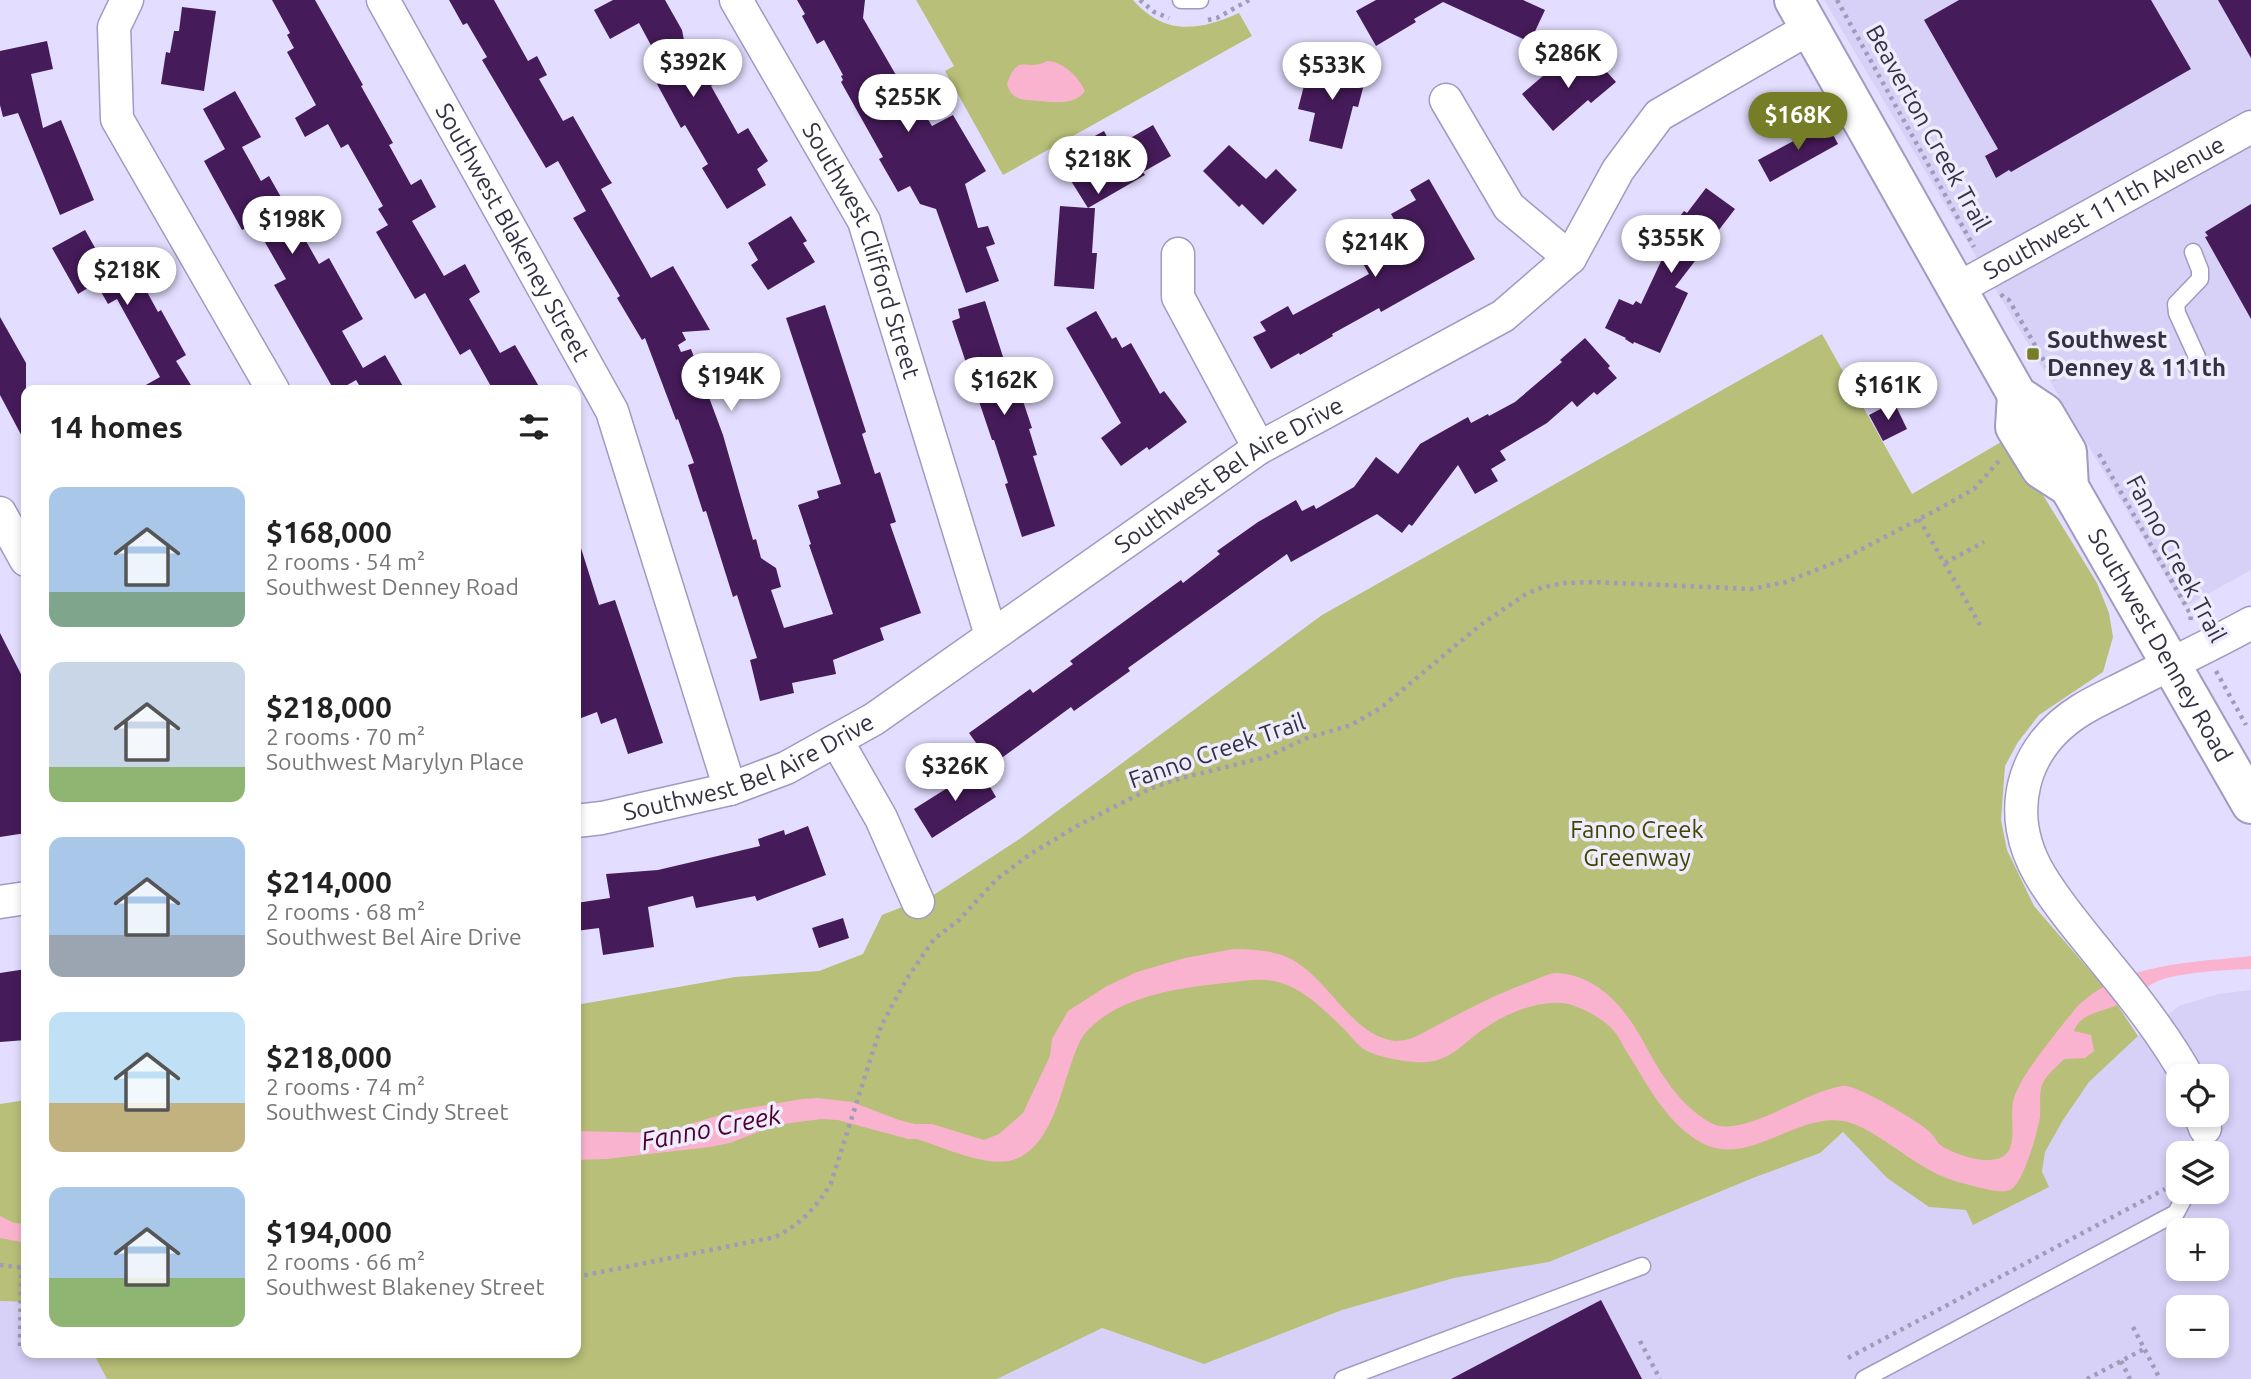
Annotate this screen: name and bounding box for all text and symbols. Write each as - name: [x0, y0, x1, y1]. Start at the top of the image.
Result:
- street label: Beaverton Creek Trail: [1861, 20, 1996, 235]
- pin: $286K: [1519, 31, 1617, 90]
- pin: $392K: [644, 40, 742, 99]
- text: $286K: [1534, 40, 1602, 65]
- pin: $533K: [1283, 42, 1381, 102]
- text: $392K: [659, 49, 727, 74]
- text: $533K: [1298, 52, 1366, 77]
- pin: $255K: [859, 74, 957, 134]
- text: $255K: [874, 84, 942, 109]
- pin: $168K: [1749, 92, 1847, 152]
- street label: Southwest Blakeney Street: [430, 99, 596, 366]
- text: $168K: [1764, 102, 1832, 127]
- street label: Southwest Clifford Street: [797, 118, 926, 382]
- street label: Southwest 111th Avenue: [1979, 130, 2229, 285]
- pin: $218K: [1049, 136, 1147, 196]
- text: $218K: [1064, 146, 1132, 171]
- pin: $198K: [243, 196, 341, 256]
- text: $198K: [258, 206, 326, 231]
- pin: $355K: [1622, 216, 1720, 275]
- pin: $214K: [1326, 219, 1424, 279]
- text: $355K: [1637, 225, 1705, 250]
- text: $214K: [1341, 229, 1409, 254]
- pin: $218K: [78, 247, 176, 307]
- text: $218K: [93, 257, 161, 282]
- place label: Southwest Denney & 111th: [2047, 326, 2226, 381]
- marker: Southwest Denney & 111th: [2025, 346, 2041, 362]
- pin: $194K: [682, 354, 780, 413]
- pin: $162K: [955, 358, 1053, 417]
- pin: $161K: [1839, 362, 1937, 422]
- text: $194K: [697, 363, 765, 388]
- text: $162K: [970, 367, 1038, 392]
- text: $161K: [1854, 372, 1922, 397]
- street label: Southwest Bel Aire Drive: [1109, 391, 1348, 558]
- icon: filters: [515, 408, 553, 446]
- text: 14 homes: [49, 410, 183, 444]
- street label: Fanno Creek Trail: [2121, 471, 2232, 647]
- icon: home: [105, 515, 189, 599]
- text: $168,000: [266, 515, 392, 549]
- street label: Southwest Denney Road: [2083, 524, 2238, 766]
- text: 2 rooms · 54 m²: [266, 549, 425, 574]
- text: Southwest Denney Road: [266, 574, 519, 599]
- icon: home: [105, 690, 189, 774]
- text: $218,000: [266, 690, 392, 724]
- street label: Southwest Bel Aire Drive: [621, 708, 878, 826]
- street label: Fanno Creek Trail: [1125, 708, 1309, 793]
- text: 2 rooms · 70 m²: [266, 724, 425, 749]
- pin: $326K: [906, 744, 1004, 803]
- text: Southwest Marylyn Place: [266, 749, 524, 774]
- text: $326K: [921, 753, 989, 778]
- park label: Fanno Creek Greenway: [1570, 816, 1704, 871]
- icon: home: [105, 865, 189, 949]
- text: $214,000: [266, 865, 392, 899]
- text: 2 rooms · 68 m²: [266, 899, 425, 924]
- text: Southwest Bel Aire Drive: [266, 924, 522, 949]
- icon: home: [105, 1040, 189, 1124]
- text: $218,000: [266, 1040, 392, 1074]
- map controls: [2166, 1064, 2229, 1358]
- button: locate: [2166, 1064, 2229, 1127]
- text: 2 rooms · 74 m²: [266, 1074, 425, 1099]
- text: Southwest Cindy Street: [266, 1099, 508, 1124]
- water label: Fanno Creek: [638, 1100, 784, 1155]
- button: layers: [2166, 1141, 2229, 1204]
- icon: home: [105, 1215, 189, 1299]
- text: $194,000: [266, 1215, 392, 1249]
- button: +: [2166, 1218, 2229, 1281]
- text: 2 rooms · 66 m²: [266, 1249, 425, 1274]
- text: Southwest Blakeney Street: [266, 1274, 544, 1299]
- button: −: [2166, 1295, 2229, 1358]

